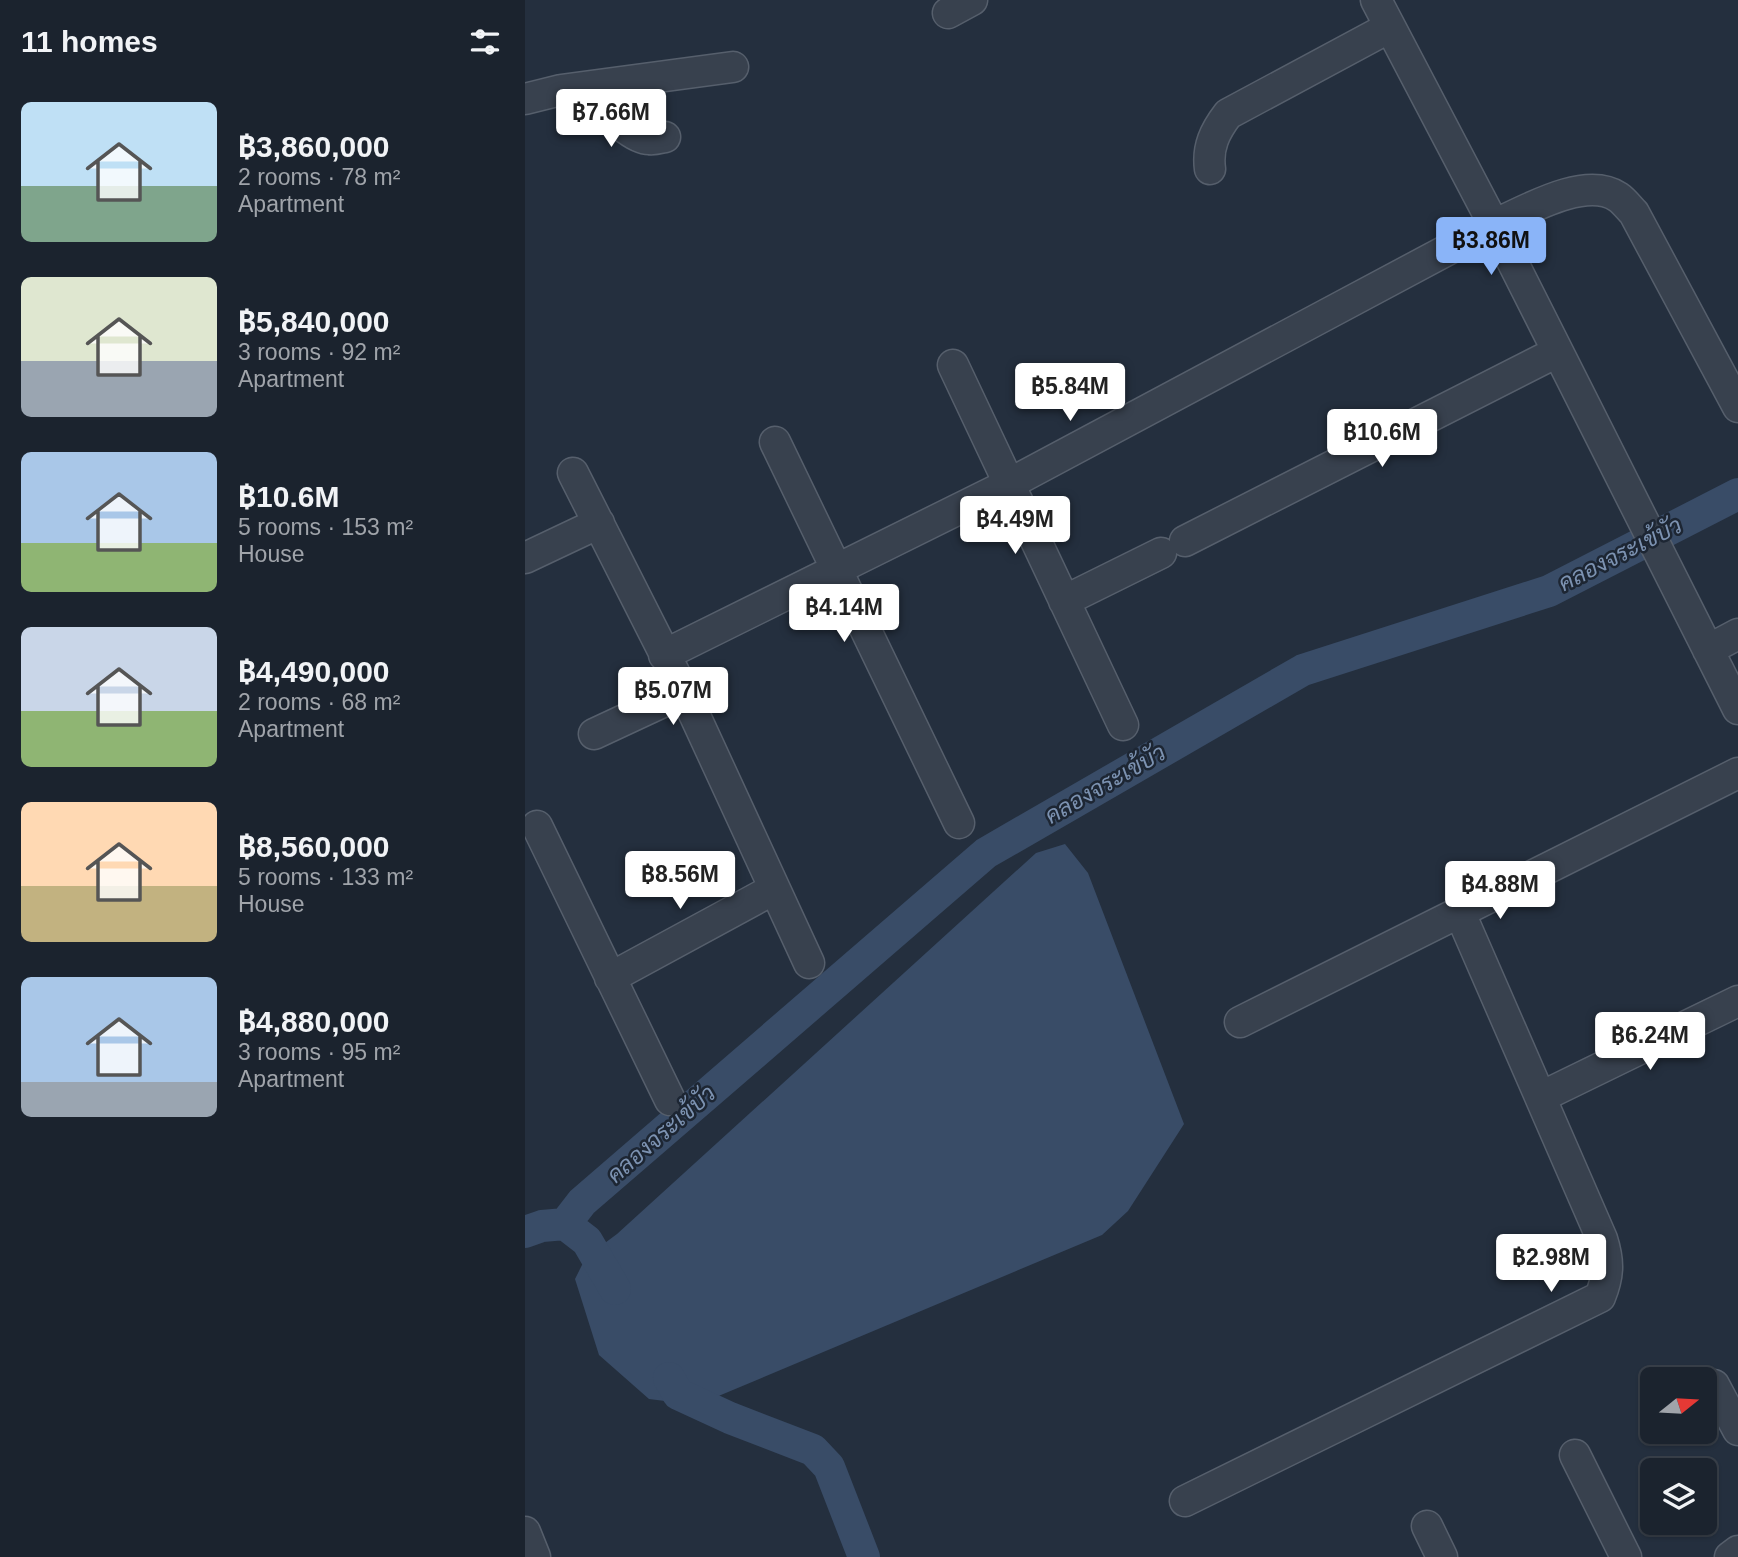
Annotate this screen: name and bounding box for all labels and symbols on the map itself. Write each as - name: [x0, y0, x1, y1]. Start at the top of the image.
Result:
- pin: ฿7.66M: [554, 90, 668, 149]
- pin: ฿3.86M: [1434, 218, 1548, 277]
- pin: ฿5.84M: [1013, 364, 1127, 423]
- pin: ฿10.6M: [1325, 410, 1439, 469]
- pin: ฿4.49M: [958, 496, 1072, 556]
- water label: คลองจระเข้บัว: [1554, 511, 1686, 596]
- pin: ฿4.14M: [787, 584, 901, 644]
- pin: ฿5.07M: [616, 668, 730, 727]
- water label: คลองจระเข้บัว: [1040, 738, 1170, 829]
- pin: ฿8.56M: [623, 852, 737, 911]
- pin: ฿4.88M: [1443, 862, 1557, 921]
- pin: ฿6.24M: [1593, 1012, 1707, 1072]
- water label: คลองจระเข้บัว: [601, 1079, 720, 1188]
- pin: ฿2.98M: [1494, 1234, 1608, 1294]
- north arrow: [1640, 1367, 1717, 1444]

